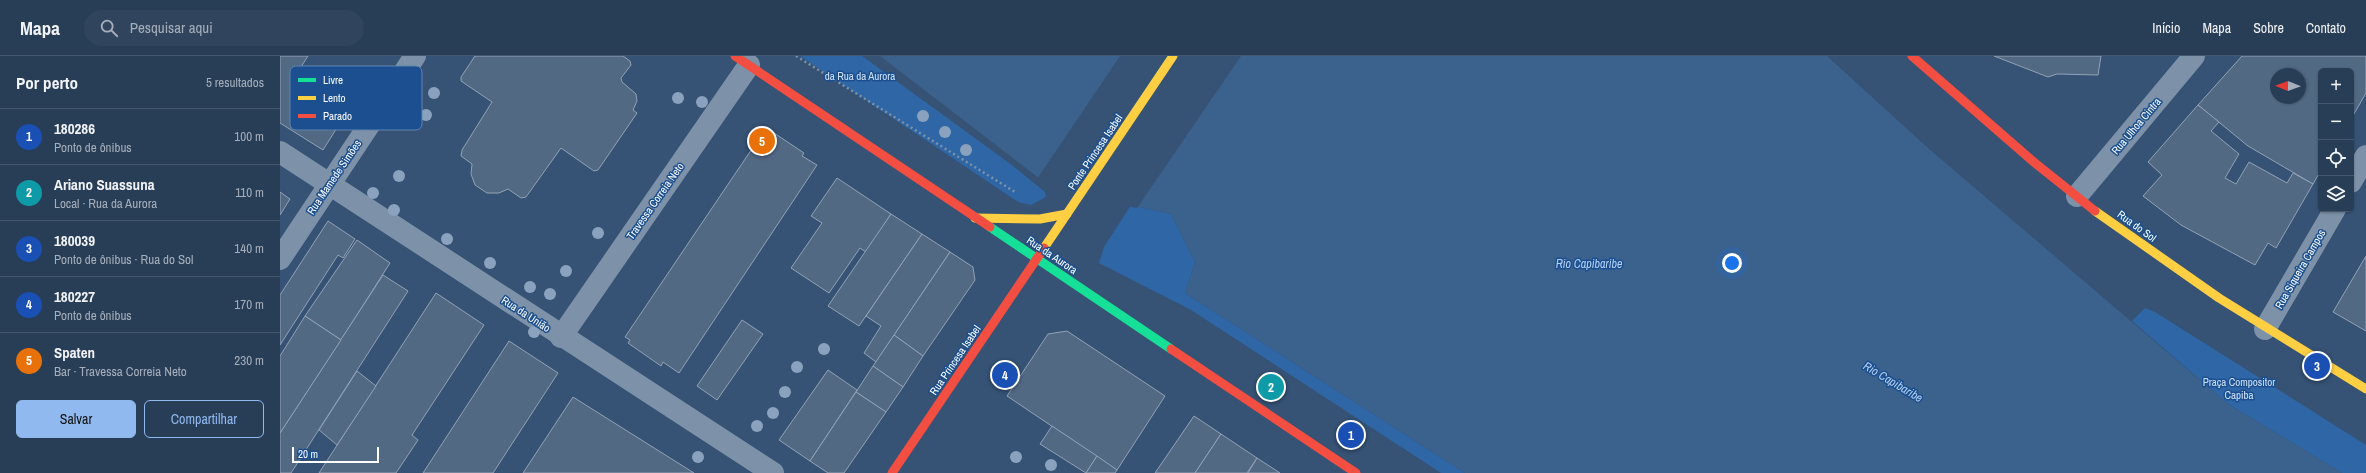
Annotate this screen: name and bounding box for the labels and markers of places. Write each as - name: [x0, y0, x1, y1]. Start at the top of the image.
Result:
- pin: 5: [749, 126, 775, 156]
- pin: 3: [2304, 351, 2330, 381]
- pin: 4: [992, 360, 1018, 390]
- pin: 2: [1258, 372, 1284, 402]
- pin: 1: [1338, 420, 1364, 450]

